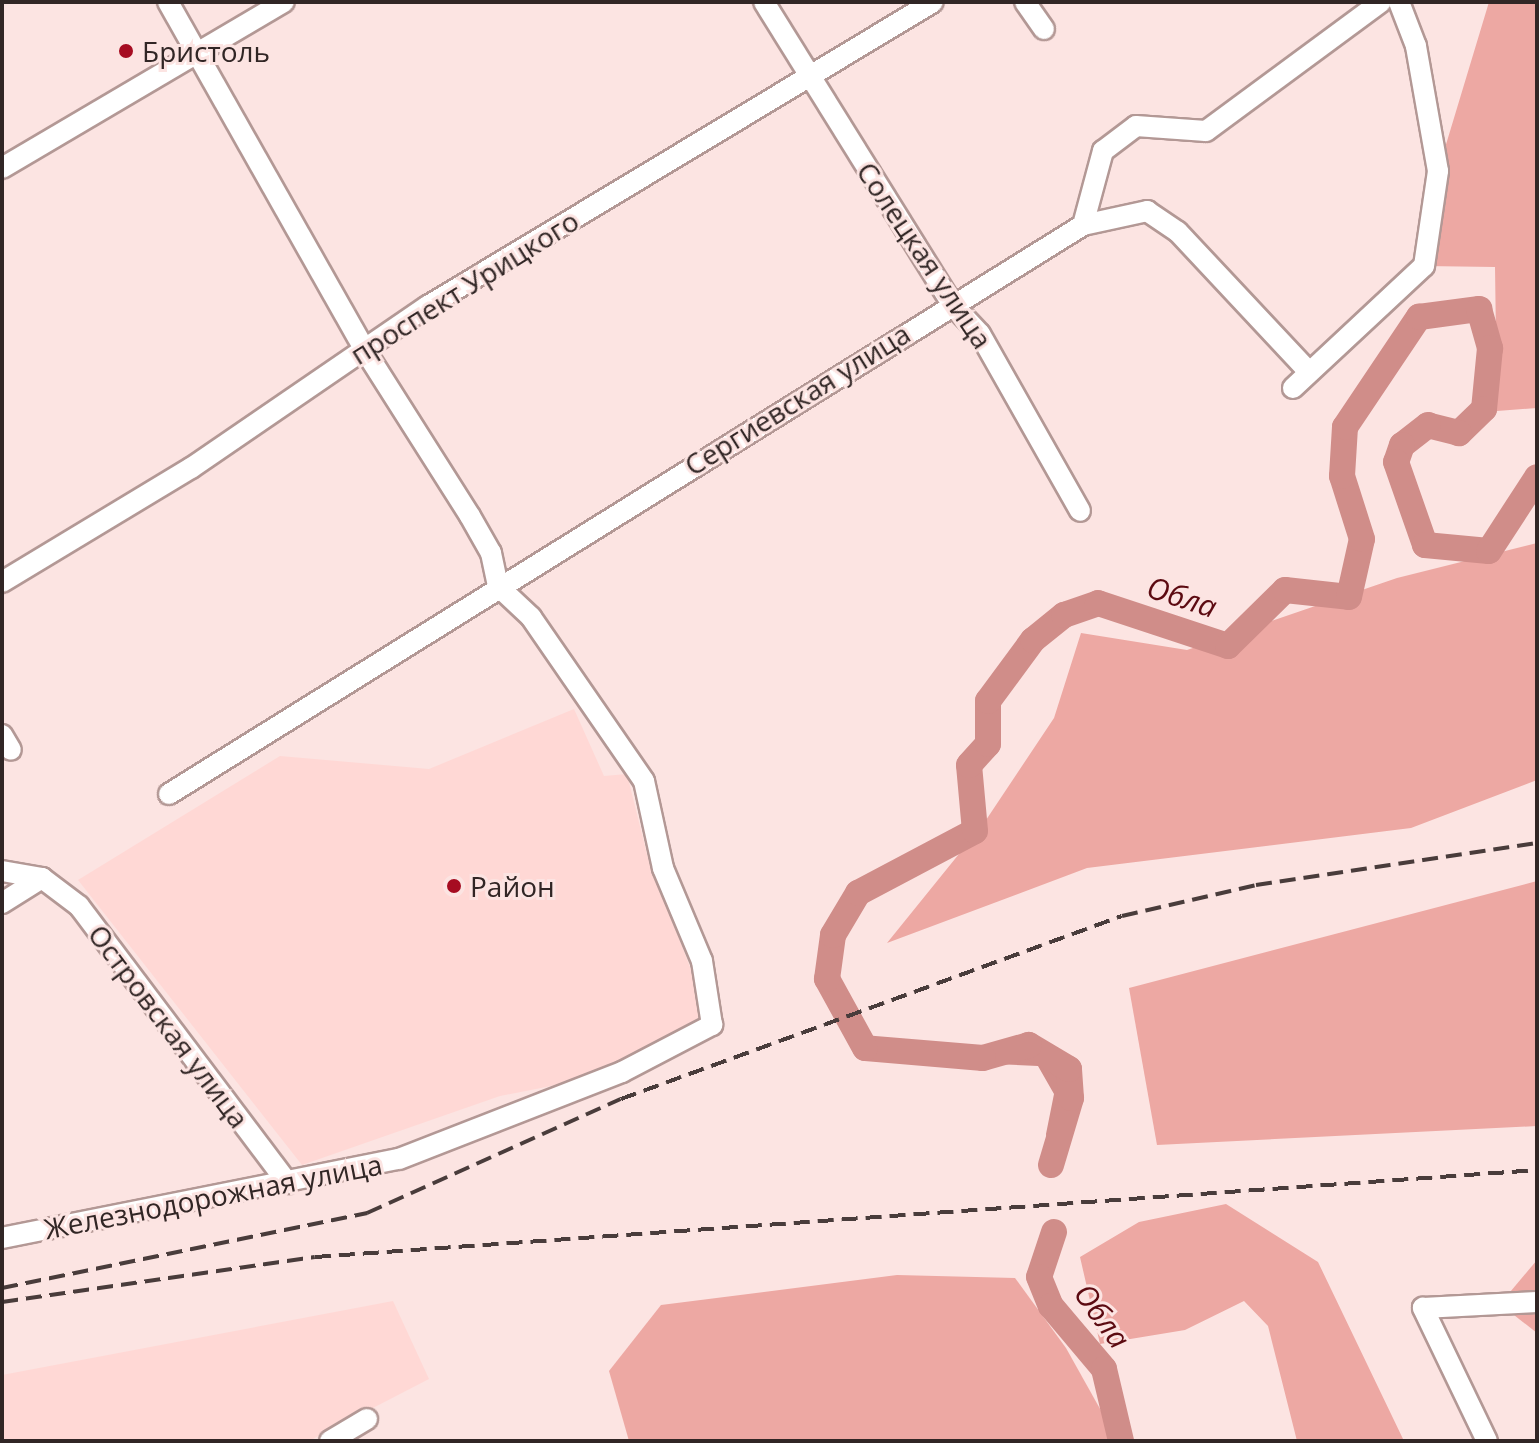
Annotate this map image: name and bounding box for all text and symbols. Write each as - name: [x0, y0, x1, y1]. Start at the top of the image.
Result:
- place label: Бристоль: [142, 34, 270, 68]
- marker: Бристоль: [117, 42, 135, 60]
- street label: Солецкая улица: [850, 155, 1000, 355]
- street label: проспект Урицкого: [344, 203, 584, 371]
- street label: Сергиевская улица: [678, 316, 916, 482]
- water label: Обла: [1143, 569, 1221, 625]
- place label: Район: [470, 869, 555, 903]
- marker: Район: [445, 877, 463, 895]
- street label: Островская улица: [82, 918, 256, 1134]
- street label: Железнодорожная улица: [41, 1147, 385, 1245]
- water label: Обла: [1067, 1277, 1137, 1355]

